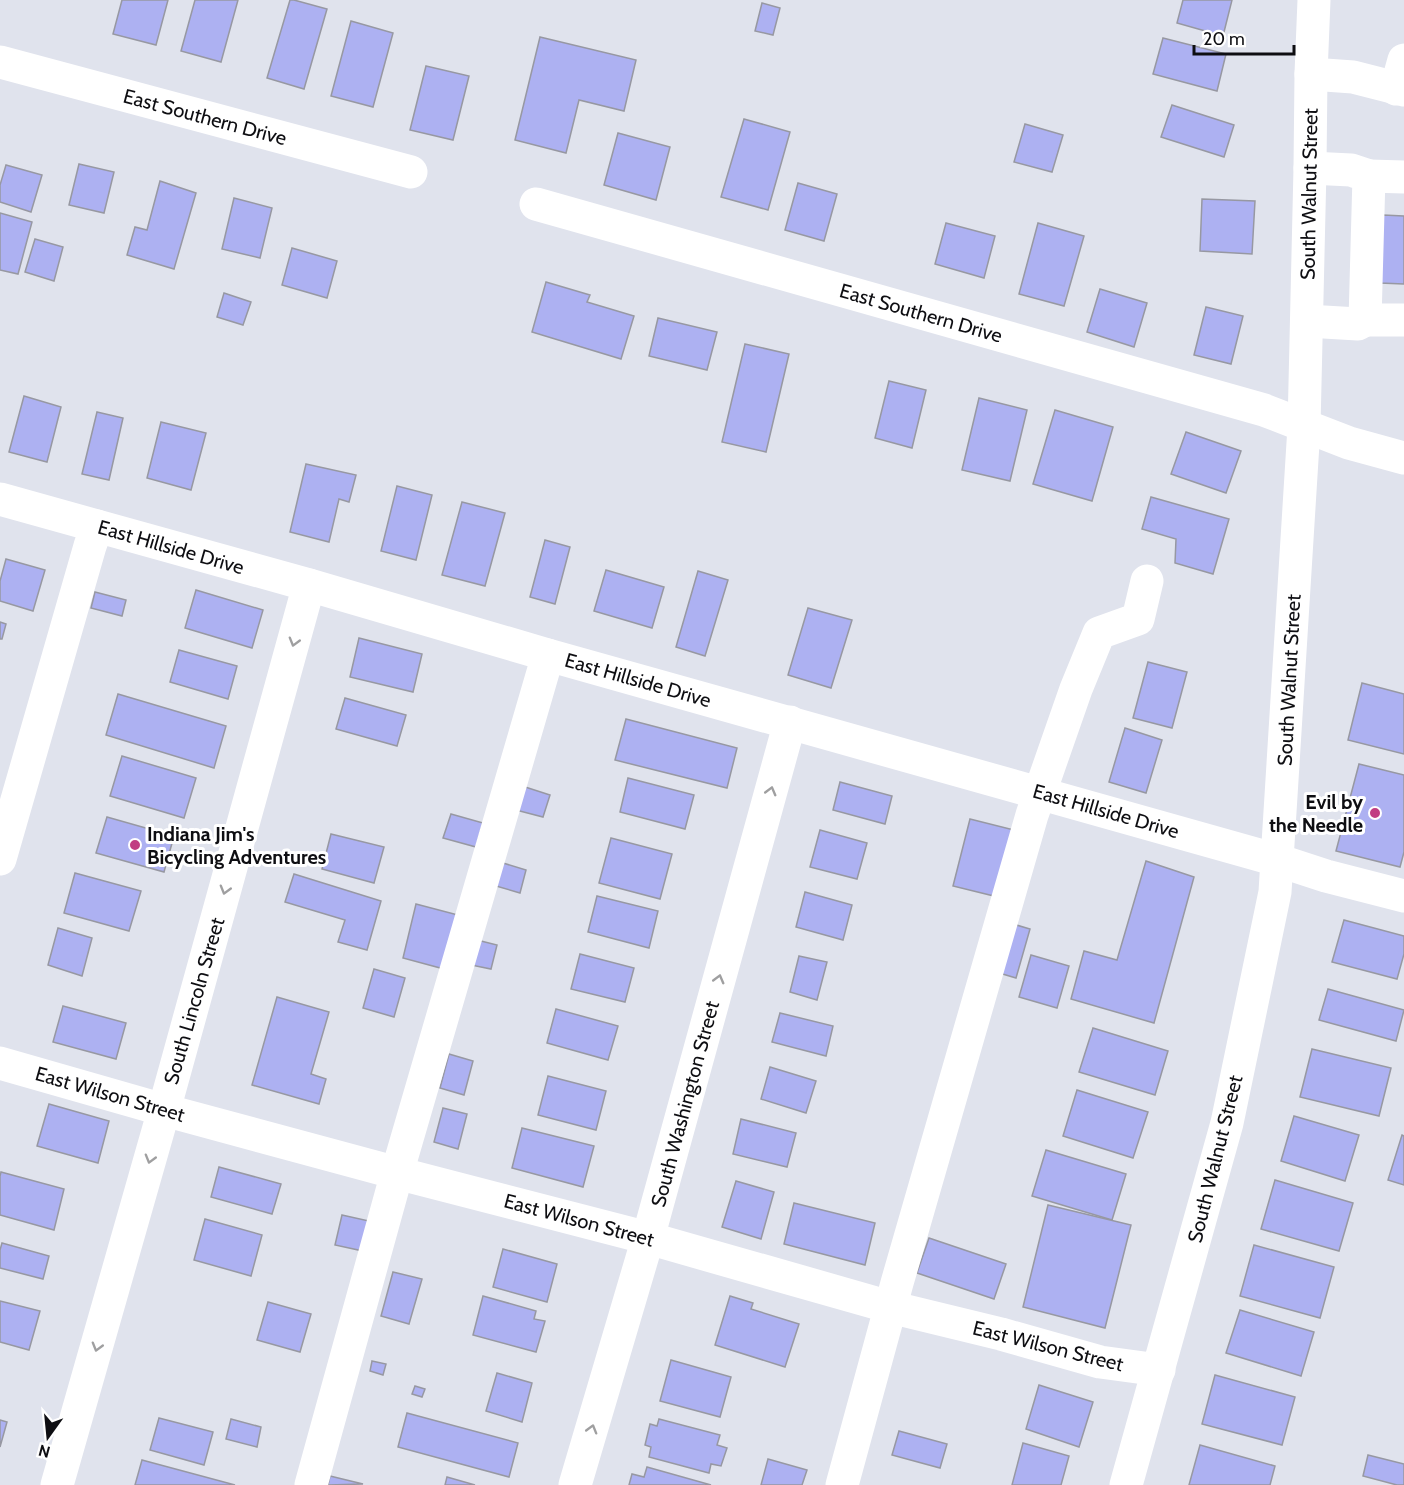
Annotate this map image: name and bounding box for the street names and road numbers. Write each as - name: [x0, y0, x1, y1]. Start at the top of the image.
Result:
- street label: East Southern Drive: [121, 84, 289, 150]
- street label: South Walnut Street: [1296, 108, 1323, 280]
- street label: East Southern Drive: [837, 278, 1005, 348]
- street label: East Hillside Drive: [95, 515, 247, 579]
- street label: South Walnut Street: [1273, 593, 1305, 767]
- street label: East Hillside Drive: [562, 648, 714, 712]
- street label: East Hillside Drive: [1030, 779, 1182, 843]
- street label: South Lincoln Street: [159, 915, 229, 1087]
- street label: South Washington Street: [646, 998, 724, 1210]
- street label: East Wilson Street: [33, 1061, 188, 1127]
- street label: South Walnut Street: [1183, 1072, 1248, 1245]
- street label: East Wilson Street: [501, 1188, 657, 1252]
- street label: East Wilson Street: [970, 1316, 1126, 1376]

